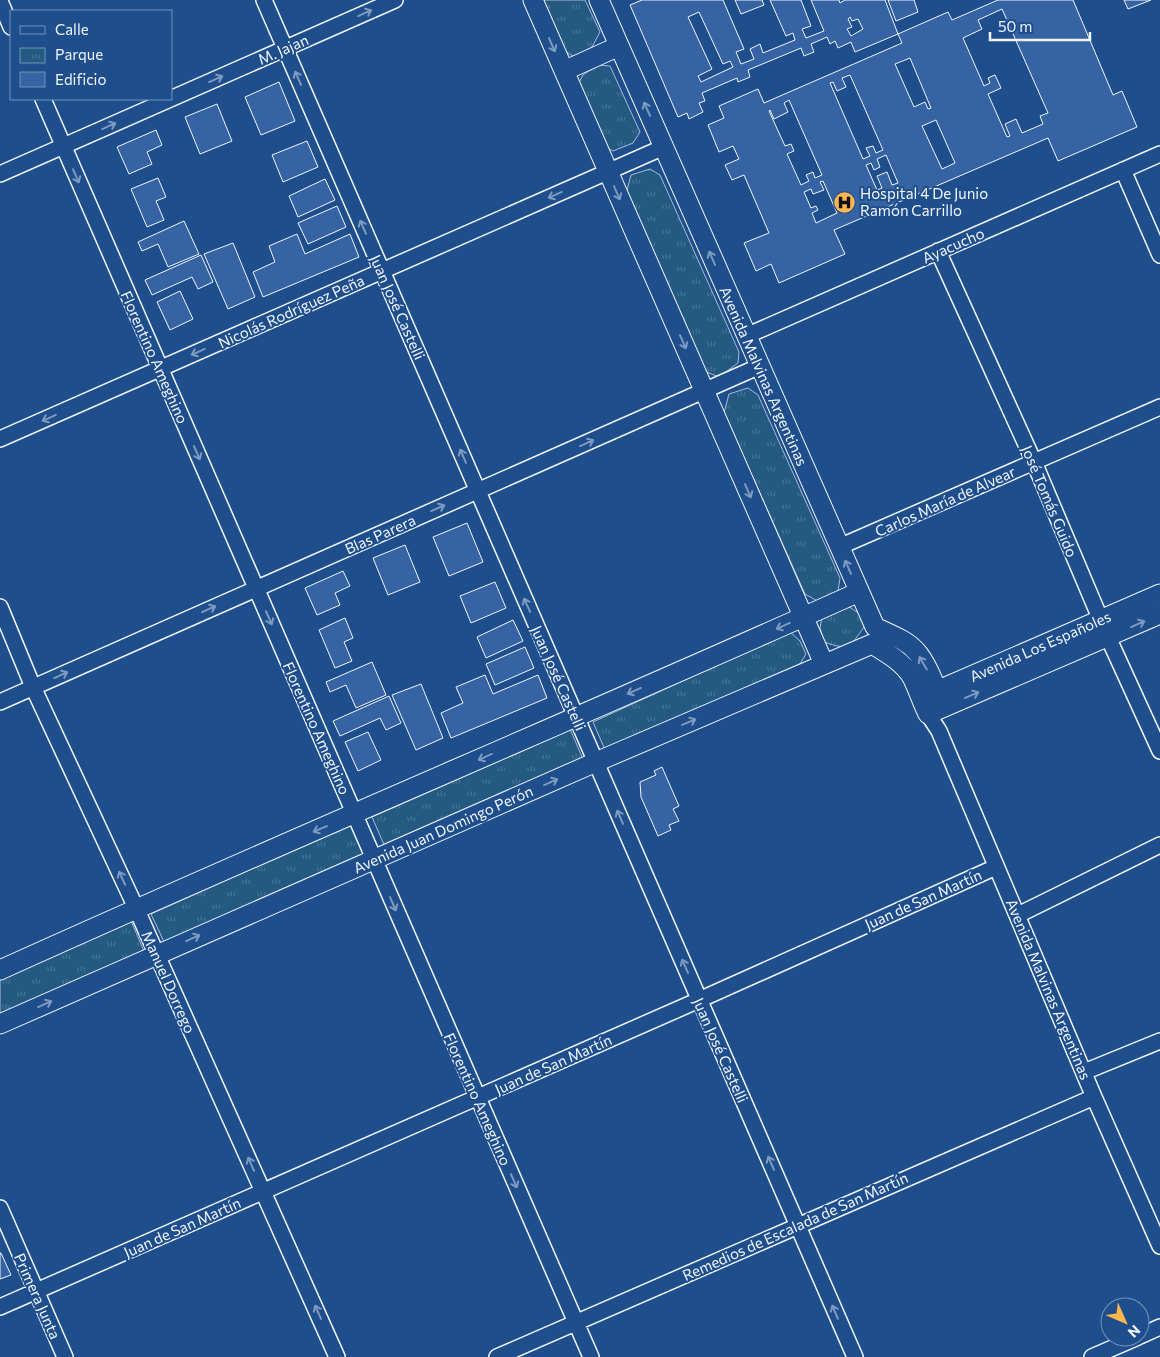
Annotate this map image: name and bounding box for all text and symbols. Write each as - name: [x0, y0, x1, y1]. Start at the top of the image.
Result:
- one-way arrow: [357, 8, 372, 18]
- legend: [10, 10, 172, 100]
- scale bar: [990, 10, 1090, 42]
- text: 50 m: [998, 17, 1032, 35]
- text: Calle: [55, 20, 89, 38]
- street label: M. Jajan: [255, 30, 311, 68]
- one-way arrow: [548, 37, 558, 52]
- text: Parque: [55, 45, 103, 63]
- text: Edificio: [55, 70, 106, 88]
- one-way arrow: [292, 71, 302, 86]
- one-way arrow: [208, 74, 223, 84]
- one-way arrow: [641, 102, 651, 117]
- one-way arrow: [101, 121, 116, 131]
- one-way arrow: [72, 168, 82, 183]
- place label: Hospital 4 De Junio Ramón Carrillo: [860, 184, 988, 219]
- one-way arrow: [613, 185, 623, 200]
- hospital icon: Hospital 4 De Junio Ramón Carrillo: [832, 190, 856, 214]
- one-way arrow: [548, 191, 563, 201]
- one-way arrow: [357, 220, 367, 235]
- street label: Ayacucho: [919, 223, 987, 267]
- one-way arrow: [707, 251, 717, 266]
- street label: Juan José Castelli: [367, 252, 429, 362]
- street label: Nicolás Rodríguez Peña: [215, 271, 367, 351]
- street label: Avenida Malvinas Argentinas: [716, 283, 812, 469]
- street label: Florentino Ameghino: [118, 288, 192, 426]
- one-way arrow: [678, 334, 688, 349]
- one-way arrow: [191, 348, 206, 358]
- one-way arrow: [42, 413, 57, 423]
- one-way arrow: [579, 438, 594, 447]
- street label: José Tomás Guido: [1018, 442, 1082, 560]
- one-way arrow: [192, 445, 202, 460]
- one-way arrow: [457, 449, 467, 464]
- street label: Carlos María de Alvear: [872, 462, 1018, 540]
- one-way arrow: [743, 483, 753, 498]
- one-way arrow: [430, 503, 445, 513]
- street label: Blas Parera: [342, 510, 418, 558]
- one-way arrow: [843, 560, 853, 575]
- one-way arrow: [522, 598, 532, 613]
- one-way arrow: [201, 604, 216, 614]
- street label: Avenida Los Españoles: [967, 607, 1113, 685]
- one-way arrow: [264, 610, 274, 625]
- one-way arrow: [1130, 618, 1145, 628]
- one-way arrow: [776, 622, 791, 632]
- street label: Juan José Castelli: [528, 623, 590, 733]
- one-way arrow: [918, 656, 928, 670]
- street label: Florentino Ameghino: [280, 659, 354, 797]
- one-way arrow: [53, 669, 68, 679]
- one-way arrow: [627, 687, 642, 697]
- one-way arrow: [964, 689, 979, 699]
- one-way arrow: [681, 717, 696, 727]
- one-way arrow: [478, 752, 493, 762]
- one-way arrow: [543, 776, 558, 785]
- street label: Avenida Juan Domingo Perón: [350, 781, 536, 877]
- one-way arrow: [614, 810, 624, 825]
- one-way arrow: [313, 825, 328, 834]
- street label: Juan de San Martín: [862, 865, 984, 933]
- one-way arrow: [117, 871, 127, 886]
- one-way arrow: [389, 896, 399, 911]
- street label: Avenida Malvinas Argentinas: [1003, 896, 1095, 1082]
- street label: Manuel Dorrego: [138, 928, 200, 1036]
- one-way arrow: [185, 933, 200, 943]
- one-way arrow: [679, 959, 689, 974]
- street label: Juan José Castelli: [690, 995, 752, 1105]
- one-way arrow: [37, 998, 52, 1008]
- street label: Florentino Ameghino: [441, 1030, 515, 1168]
- street label: Juan de San Martín: [492, 1030, 614, 1098]
- one-way arrow: [765, 1156, 775, 1171]
- one-way arrow: [246, 1157, 256, 1172]
- street label: Remedios de Escalada de San Martín: [679, 1168, 911, 1284]
- one-way arrow: [510, 1173, 520, 1188]
- street label: Juan de San Martín: [121, 1193, 243, 1261]
- street label: Primera Junta: [11, 1250, 65, 1342]
- north arrow: [1100, 1297, 1150, 1347]
- one-way arrow: [312, 1305, 322, 1320]
- one-way arrow: [830, 1305, 840, 1320]
- text: N: [1125, 1322, 1144, 1341]

